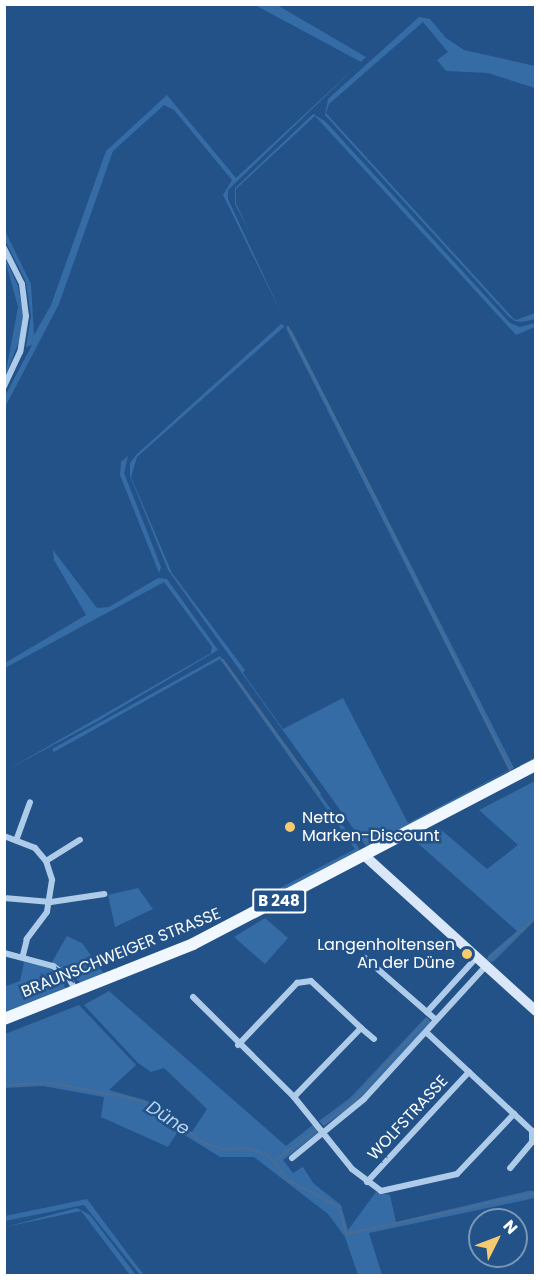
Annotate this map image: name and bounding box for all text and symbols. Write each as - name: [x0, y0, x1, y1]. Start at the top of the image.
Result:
- place label: Netto Marken-Discount: [302, 808, 440, 846]
- marker: Netto Marken-Discount: [283, 820, 297, 834]
- road number: B 248: [252, 889, 306, 913]
- street label: BRAUNSCHWEIGER STRASSE: [19, 904, 223, 1002]
- place label: Langenholtensen An der Düne: [317, 935, 455, 973]
- marker: Langenholtensen An der Düne: [460, 947, 474, 961]
- street label: WOLFSTRASSE: [364, 1072, 452, 1164]
- water label: Düne: [142, 1096, 194, 1140]
- north arrow: [468, 1208, 528, 1268]
- text: N: [498, 1215, 523, 1239]

